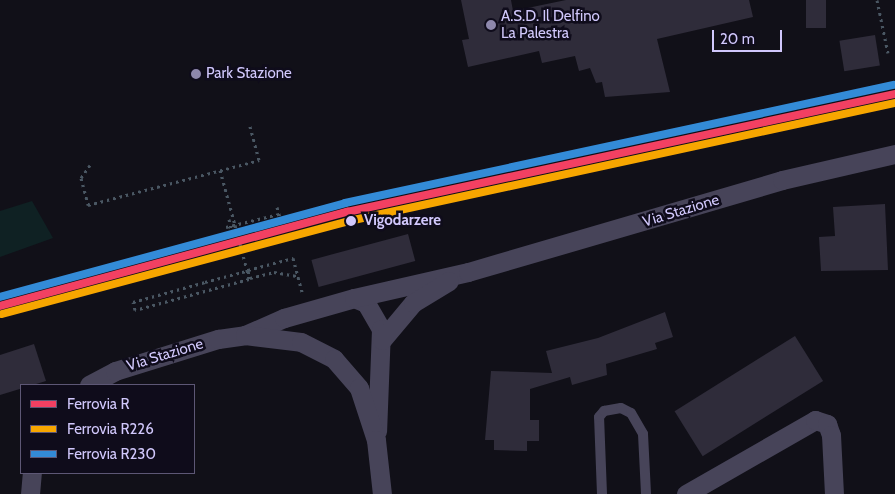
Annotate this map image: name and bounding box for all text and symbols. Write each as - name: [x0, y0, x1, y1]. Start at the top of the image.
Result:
- place label: A.S.D. Il Delfino La Palestra: [501, 7, 600, 42]
- marker: A.S.D. Il Delfino La Palestra: [485, 19, 497, 31]
- scale bar: [715, 20, 785, 52]
- text: 20 m: [720, 30, 755, 48]
- place label: Park Stazione: [206, 65, 292, 83]
- marker: Park Stazione: [190, 68, 202, 80]
- street label: Via Stazione: [641, 191, 721, 231]
- marker: Vigodarzere: [342, 212, 360, 230]
- place label: Vigodarzere: [364, 212, 441, 230]
- street label: Via Stazione: [125, 335, 205, 375]
- legend: [20, 384, 195, 474]
- text: Ferrovia R: [67, 395, 129, 413]
- text: Ferrovia R226: [67, 420, 154, 438]
- text: Ferrovia R230: [67, 445, 156, 463]

